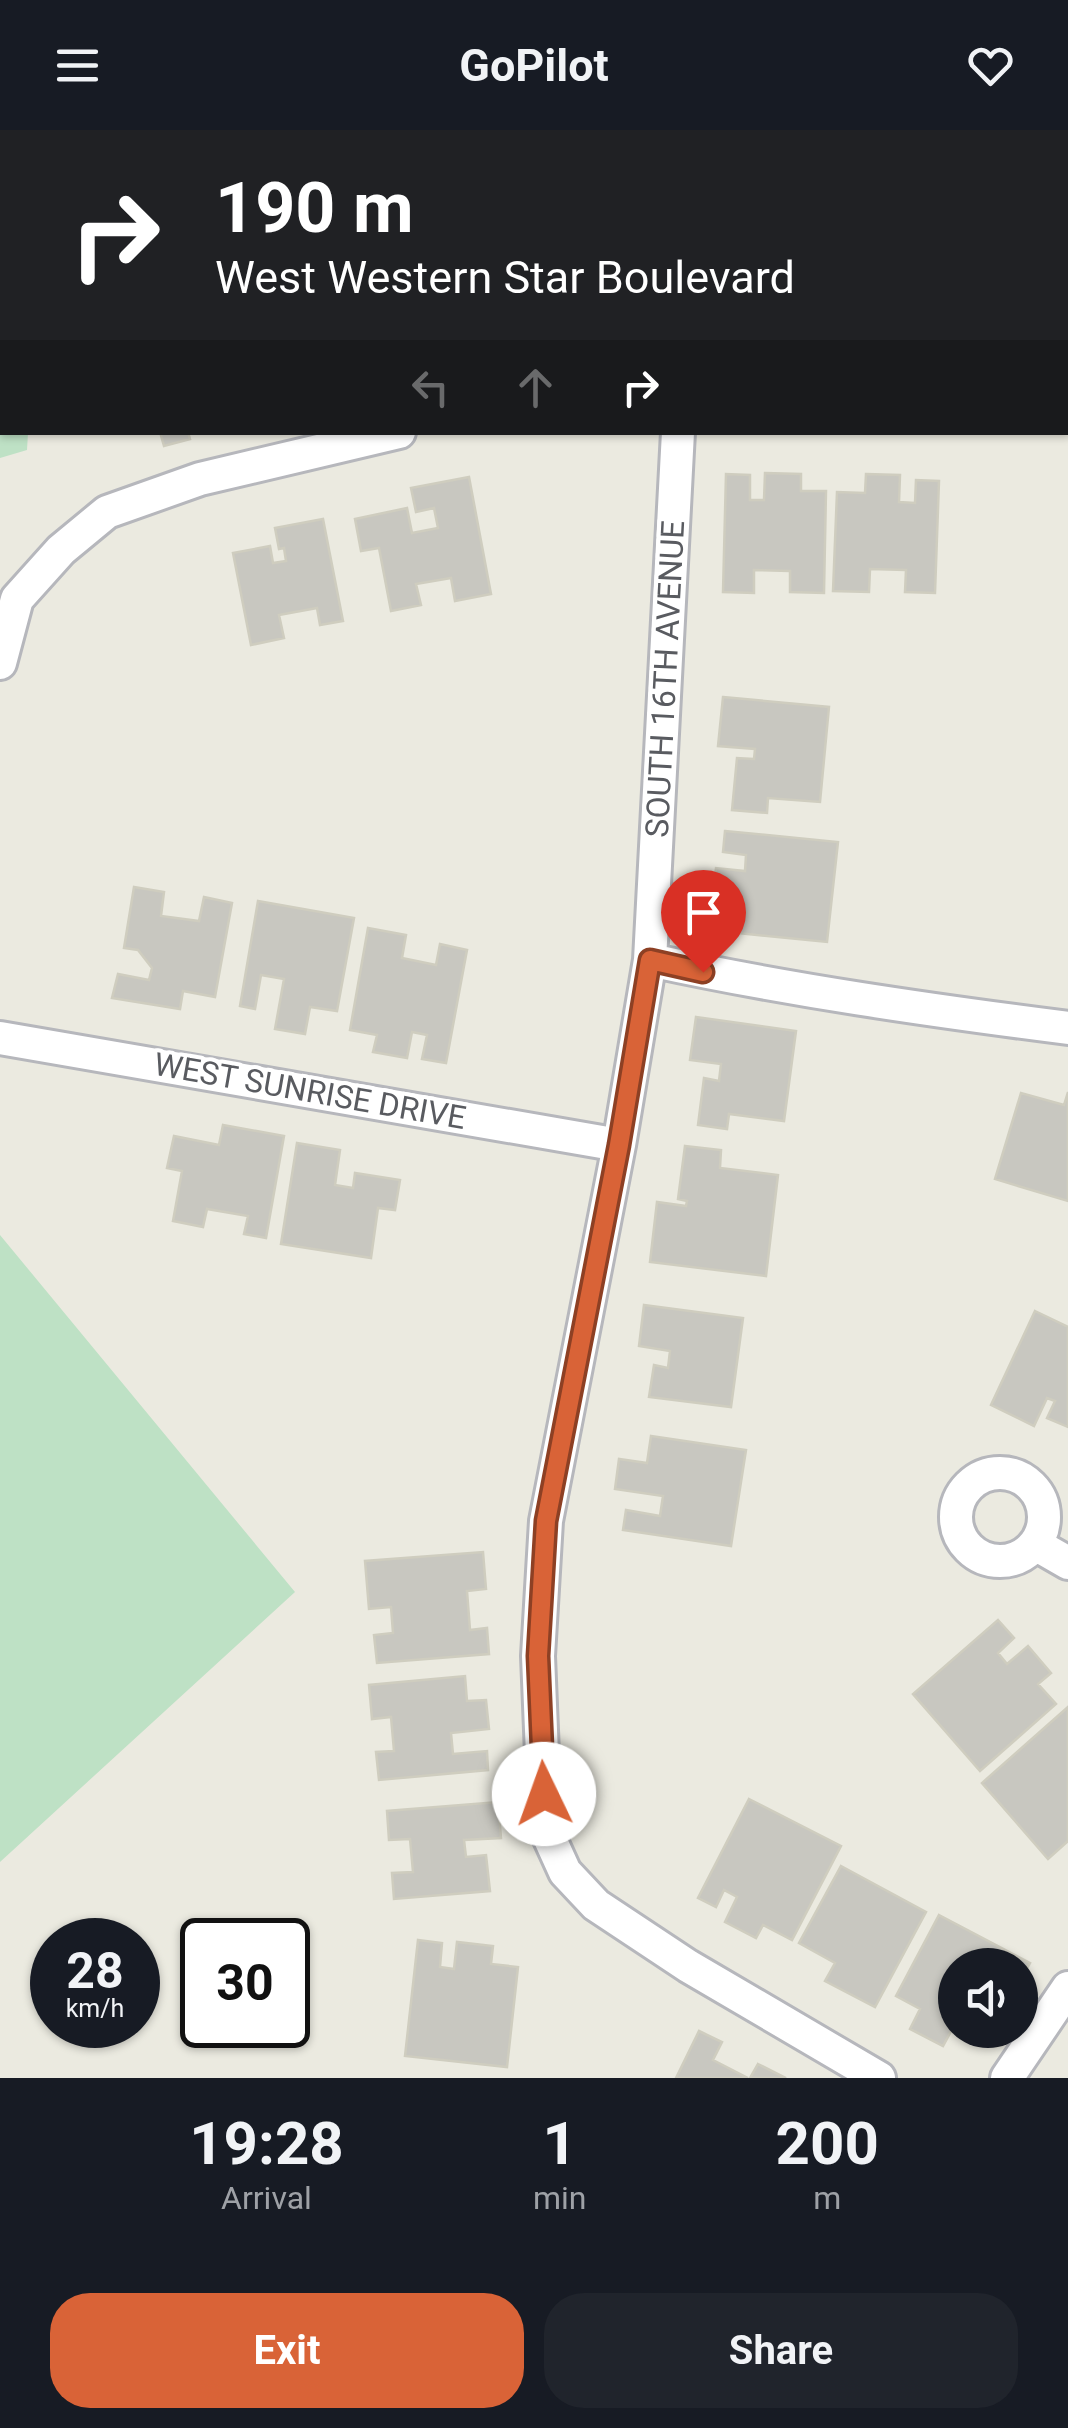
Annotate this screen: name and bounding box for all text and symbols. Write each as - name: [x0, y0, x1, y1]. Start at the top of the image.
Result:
- icon: menu: [50, 38, 105, 93]
- icon: heart: [963, 38, 1018, 93]
- text: GoPilot: [459, 39, 609, 92]
- text: 190 m: [215, 167, 414, 249]
- icon: right: [50, 170, 180, 300]
- text: West Western Star Boulevard: [215, 251, 795, 304]
- icon: left: [403, 360, 458, 415]
- icon: ahead: [508, 360, 563, 415]
- icon: right: [613, 360, 668, 415]
- street label: SOUTH 16TH AVENUE: [638, 520, 692, 838]
- pin: [661, 870, 746, 973]
- icon: arrive: [676, 885, 731, 940]
- street label: WEST SUNRISE DRIVE: [151, 1045, 469, 1137]
- position arrow: [492, 1742, 596, 1846]
- speed limit sign: 30: [180, 1918, 310, 2048]
- text: 28: [66, 1942, 124, 2000]
- map controls: [938, 1948, 1038, 2048]
- button: sound: [938, 1948, 1038, 2048]
- text: km/h: [66, 1994, 124, 2023]
- text: 19:28: [189, 2108, 344, 2179]
- text: 1: [542, 2108, 577, 2179]
- text: 200: [776, 2108, 879, 2179]
- text: Arrival: [221, 2179, 312, 2217]
- text: min: [533, 2179, 586, 2217]
- text: m: [813, 2179, 841, 2217]
- button: Exit: [50, 2293, 524, 2408]
- button: Share: [544, 2293, 1018, 2408]

